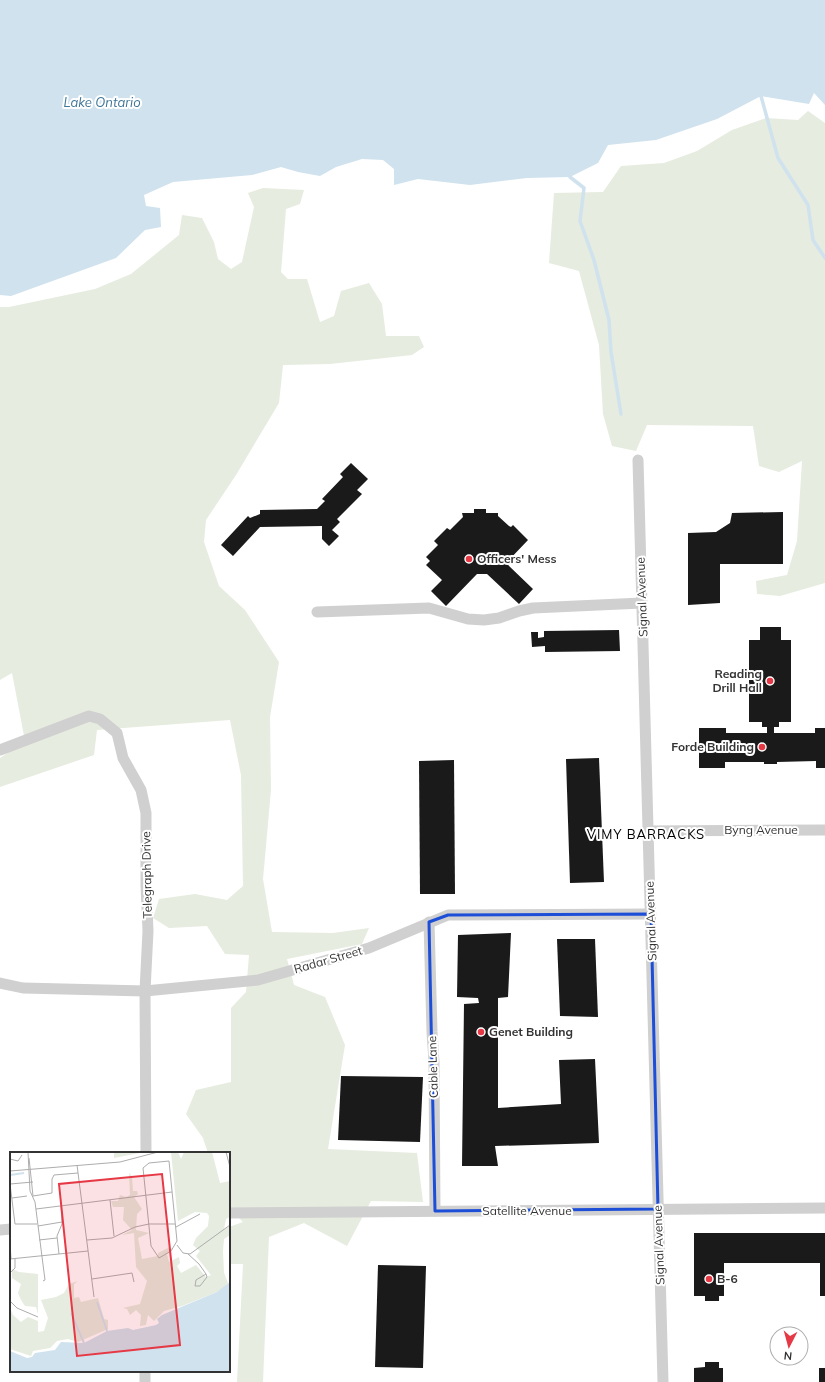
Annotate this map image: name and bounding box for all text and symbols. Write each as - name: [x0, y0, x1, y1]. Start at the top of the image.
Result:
- water label: Lake Ontario: [63, 94, 141, 110]
- place label: Officers' Mess: [477, 551, 557, 566]
- marker: Officers' Mess: [464, 554, 474, 564]
- street label: Signal Avenue: [633, 557, 650, 637]
- place label: Reading Drill Hall: [712, 666, 762, 695]
- marker: Reading Drill Hall: [765, 676, 775, 686]
- place label: Forde Building: [671, 739, 754, 754]
- marker: Forde Building: [757, 742, 767, 752]
- street label: Byng Avenue: [724, 822, 798, 837]
- district label: VIMY BARRACKS: [587, 826, 705, 842]
- street label: Telegraph Drive: [138, 831, 155, 919]
- street label: Signal Avenue: [642, 881, 659, 961]
- street label: Radar Street: [292, 943, 364, 976]
- place label: Genet Building: [489, 1024, 573, 1039]
- marker: Genet Building: [476, 1027, 486, 1037]
- street label: Cable Lane: [424, 1036, 441, 1098]
- inset map: [10, 1152, 230, 1372]
- street label: Satellite Avenue: [482, 1203, 572, 1218]
- street label: Signal Avenue: [650, 1205, 667, 1285]
- place label: B-6: [717, 1271, 738, 1286]
- marker: B-6: [704, 1274, 714, 1284]
- north arrow: [769, 1326, 809, 1366]
- text: N: [783, 1349, 793, 1363]

